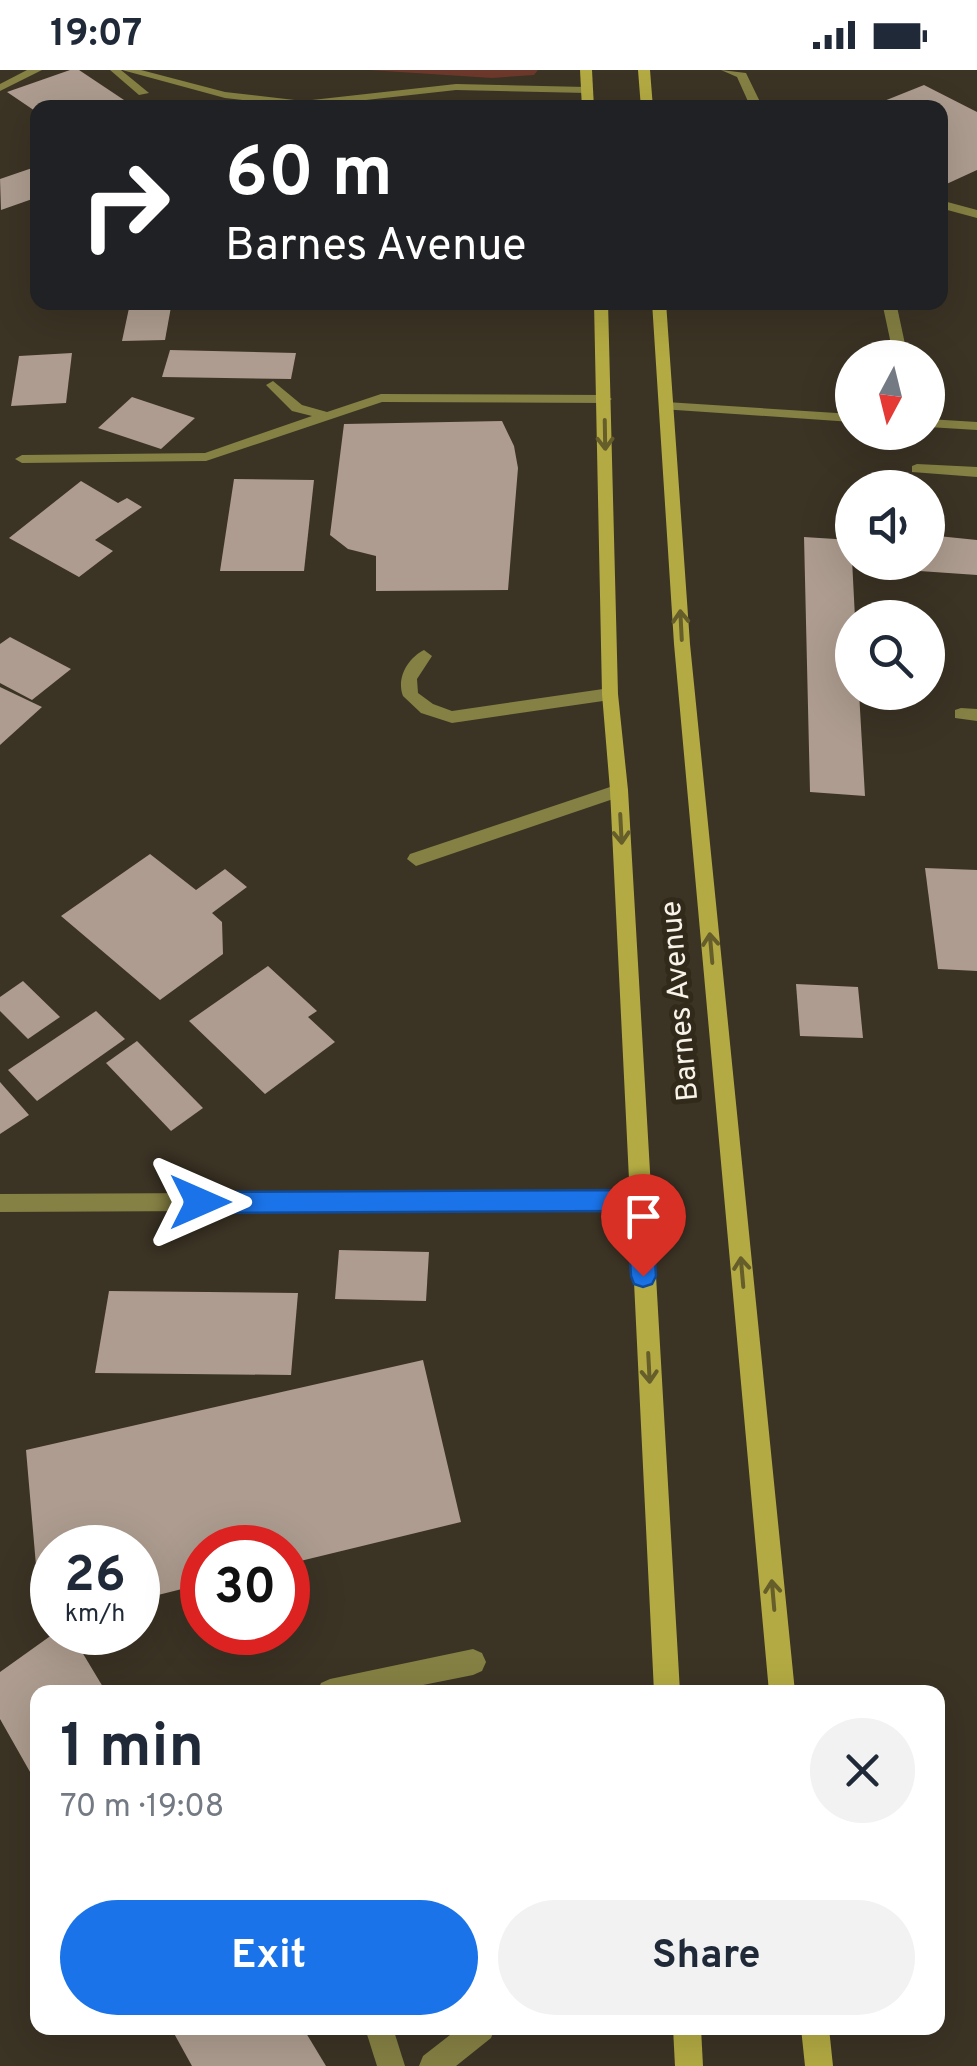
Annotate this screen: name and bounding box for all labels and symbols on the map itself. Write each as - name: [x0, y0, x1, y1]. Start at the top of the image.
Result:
- north arrow: [835, 340, 945, 450]
- one-way arrow: [596, 418, 615, 450]
- one-way arrow: [671, 609, 690, 641]
- one-way arrow: [611, 813, 630, 845]
- street label: Barnes Avenue: [654, 899, 708, 1103]
- one-way arrow: [701, 933, 720, 965]
- position arrow: [148, 1150, 252, 1254]
- pin: [601, 1174, 686, 1277]
- one-way arrow: [732, 1256, 751, 1289]
- one-way arrow: [640, 1351, 659, 1383]
- speed limit sign: 30: [180, 1525, 310, 1655]
- one-way arrow: [763, 1580, 782, 1612]

